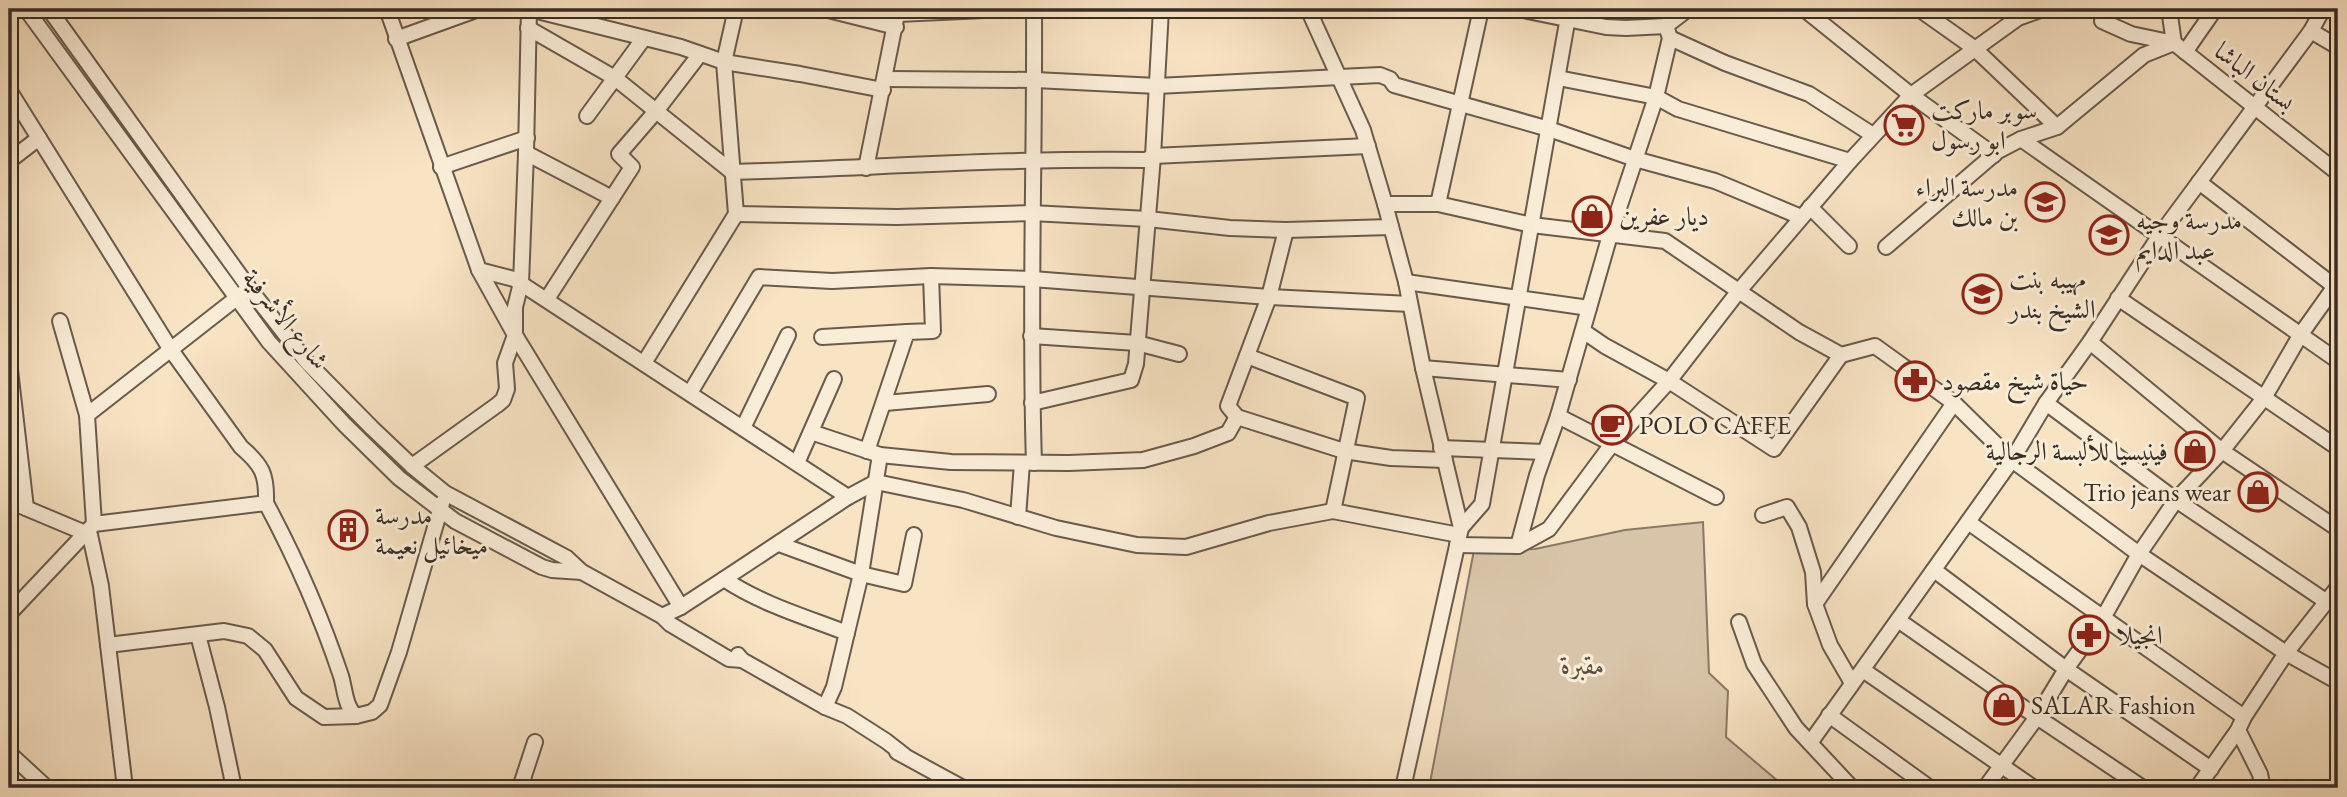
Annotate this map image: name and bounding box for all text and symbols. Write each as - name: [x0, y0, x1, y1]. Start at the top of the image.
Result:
- street label: بستان الباشا: [2207, 34, 2303, 119]
- place label: سوبر ماركت ابو رسول: [1931, 93, 2037, 157]
- supermarket icon: سوبر ماركت ابو رسول: [1883, 104, 1925, 146]
- place label: مدرسة البراء بن مالك: [1915, 170, 2018, 234]
- school or university icon: مدرسة البراء بن مالك: [2024, 181, 2066, 223]
- shop icon: ديار عفرين: [1571, 195, 1613, 237]
- place label: ديار عفرين: [1619, 199, 1709, 233]
- place label: مدرسة وجيه عبد الدايم: [2136, 203, 2242, 273]
- school or university icon: مدرسة وجيه عبد الدايم: [2088, 214, 2130, 256]
- street label: شارع الأشرفية: [231, 261, 338, 379]
- place label: مهيبه بنت الشيخ بندر: [2006, 262, 2096, 333]
- school or university icon: مهيبه بنت الشيخ بندر: [1961, 273, 2003, 315]
- pharmacy icon: حياة شيخ مقصود: [1894, 360, 1936, 402]
- place label: حياة شيخ مقصود: [1942, 364, 2088, 405]
- cafe icon: POLO CAFFE: [1591, 404, 1633, 446]
- place label: POLO CAFFE: [1639, 408, 1791, 442]
- shop icon: فينيسيا للألبسة الرجالية: [2174, 430, 2216, 472]
- place label: فينيسيا للألبسة الرجالية: [1986, 434, 2168, 468]
- shop icon: Trio jeans wear: [2237, 471, 2279, 513]
- place label: Trio jeans wear: [2083, 475, 2231, 509]
- place label: مدرسة ميخائيل نعيمة: [375, 498, 488, 563]
- building icon: مدرسة ميخائيل نعيمة: [327, 509, 369, 551]
- pharmacy icon: انجيلا: [2068, 614, 2110, 656]
- place label: انجيلا: [2116, 618, 2163, 652]
- park label: مقبرة: [1560, 648, 1605, 682]
- shop icon: SALAR Fashion: [1983, 684, 2025, 726]
- place label: SALAR Fashion: [2031, 688, 2196, 722]

